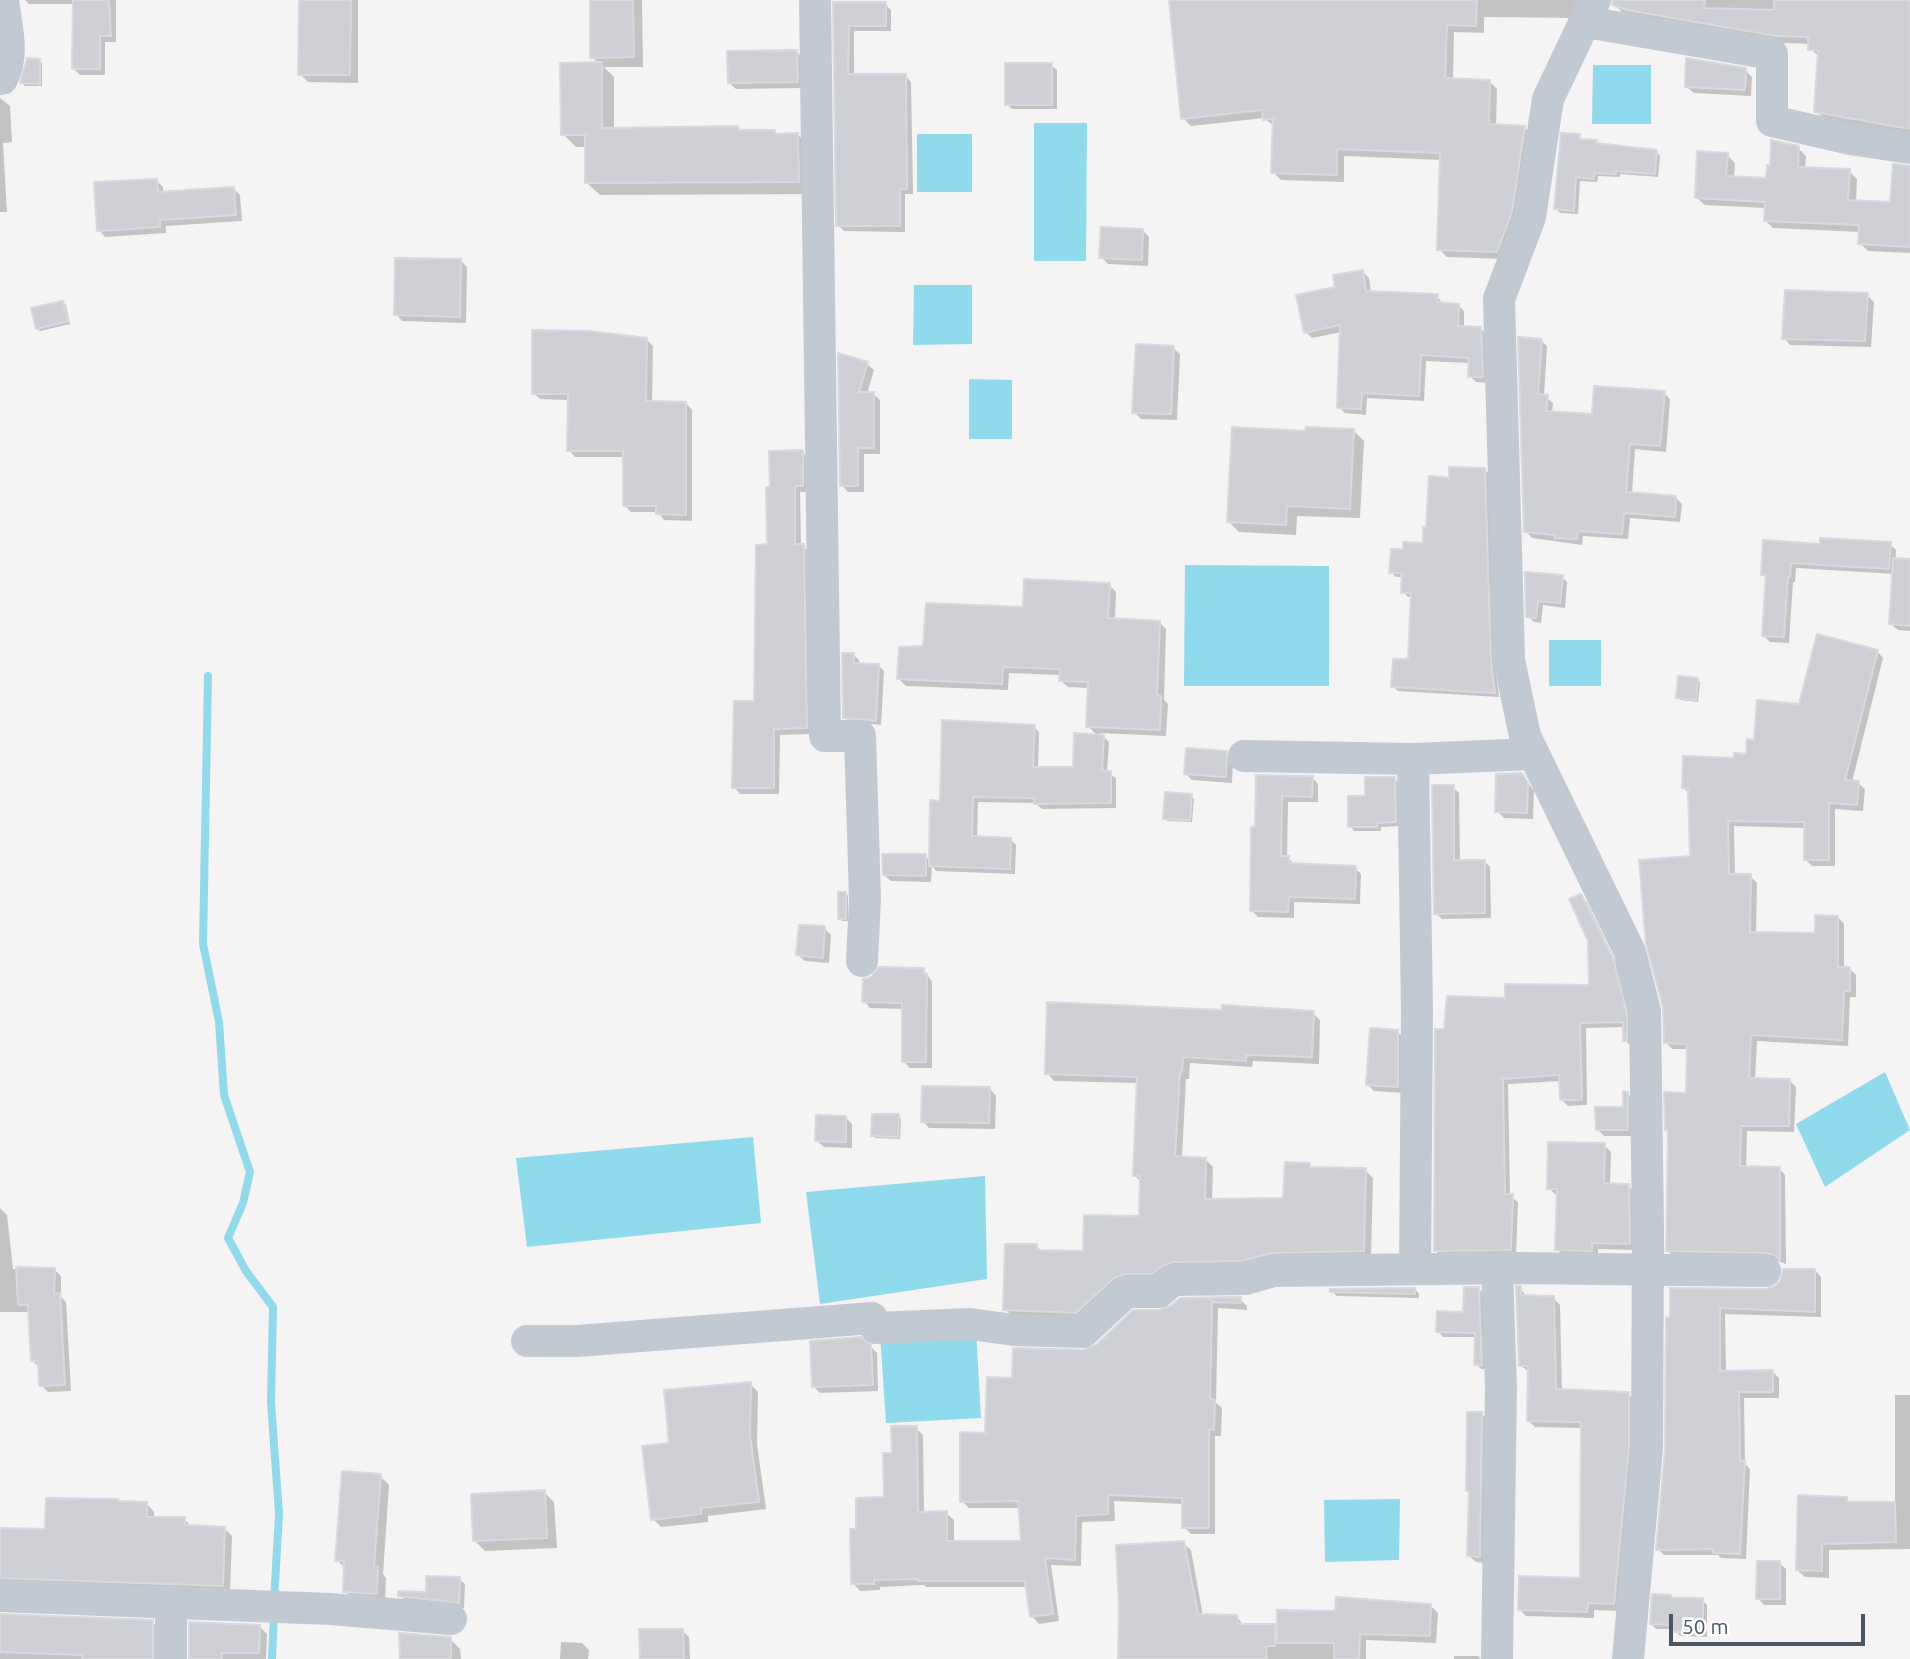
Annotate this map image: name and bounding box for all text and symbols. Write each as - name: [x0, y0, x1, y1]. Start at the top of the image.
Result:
- scale bar: [1672, 1600, 1868, 1644]
- text: 50 m: [1682, 1614, 1729, 1638]

